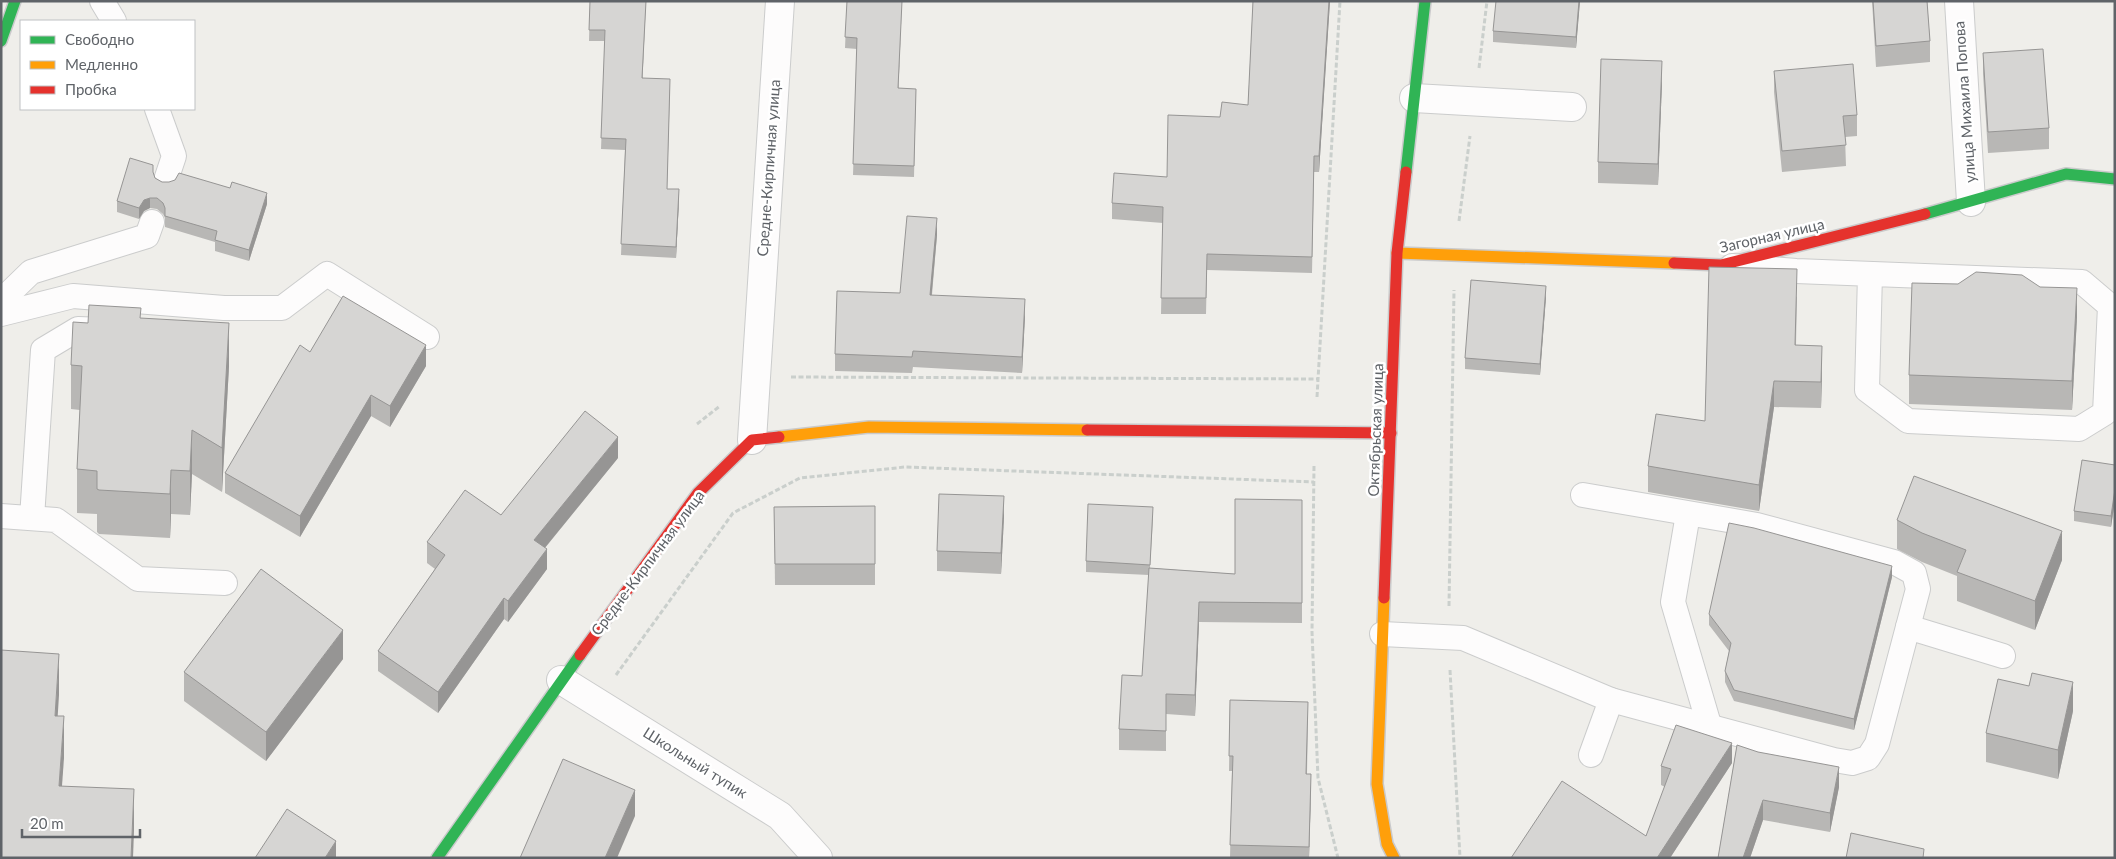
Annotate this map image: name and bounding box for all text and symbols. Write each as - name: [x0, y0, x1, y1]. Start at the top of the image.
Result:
- legend: [20, 20, 195, 110]
- street label: улица Михаила Попова: [1949, 21, 1979, 184]
- text: Свободно: [65, 30, 134, 48]
- text: Медленно: [65, 55, 138, 73]
- street label: Средне-Кирпичная улица: [753, 79, 783, 257]
- text: Пробка: [65, 80, 117, 98]
- street label: Загорная улица: [1718, 214, 1826, 256]
- street label: Октябрьская улица: [1364, 363, 1386, 497]
- street label: Средне-Кирпичная улица: [587, 486, 708, 639]
- street label: Школьный тупик: [640, 723, 751, 802]
- scale bar: [22, 806, 140, 838]
- text: 20 m: [30, 814, 64, 832]

